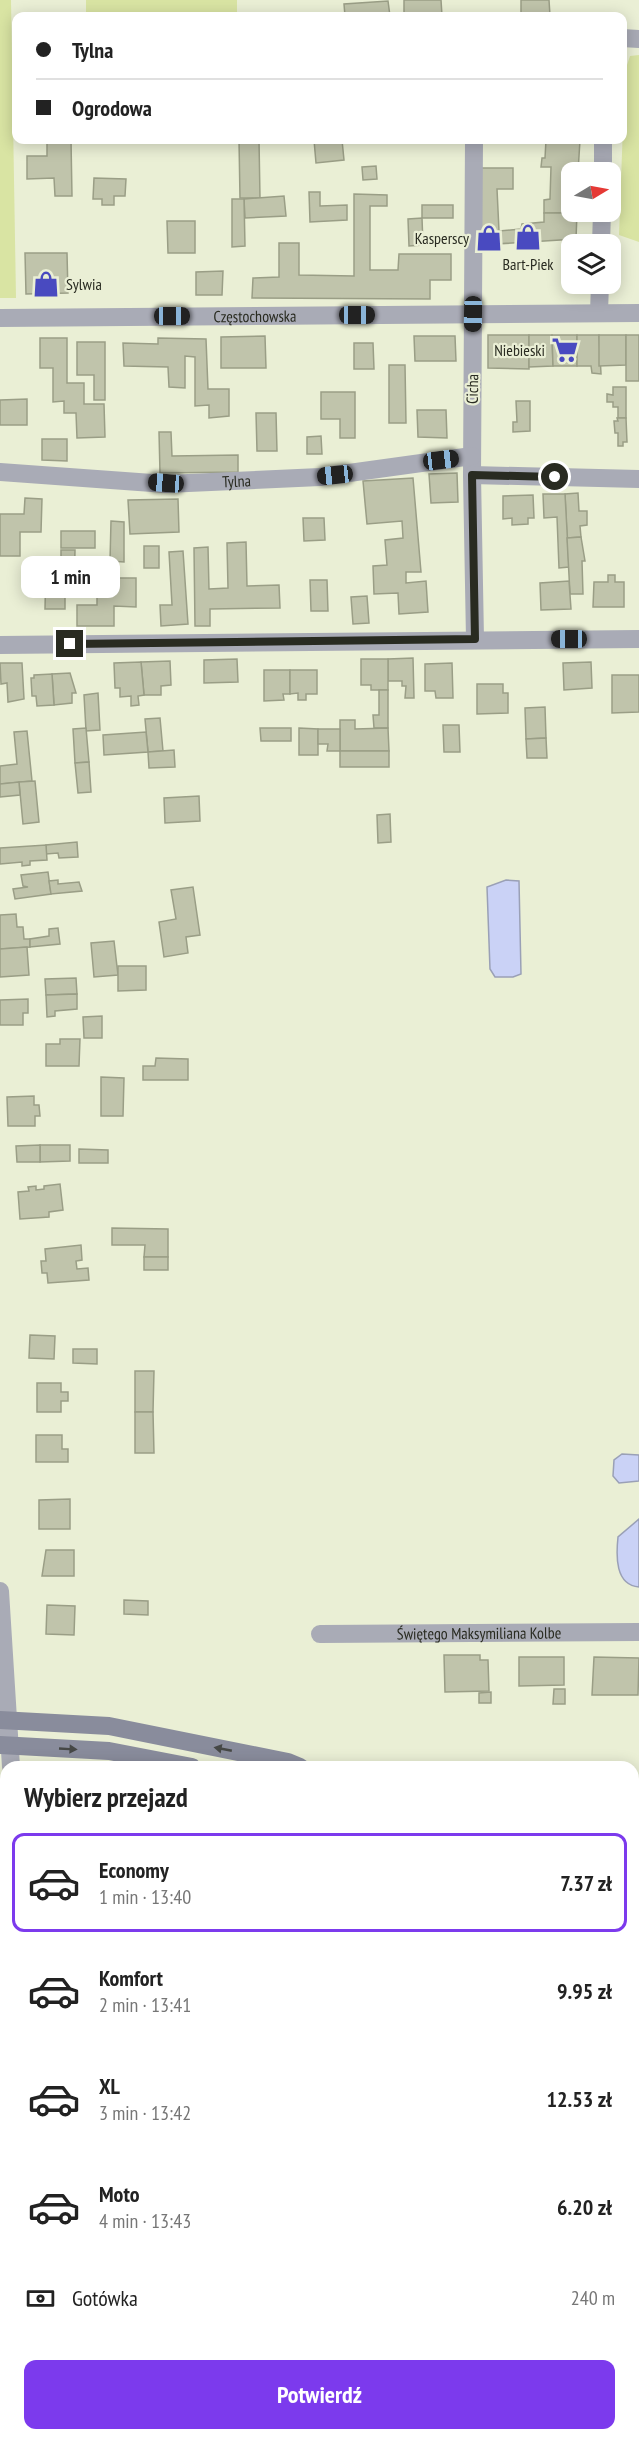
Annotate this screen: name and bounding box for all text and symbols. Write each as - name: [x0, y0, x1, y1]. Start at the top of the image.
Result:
- text: Tylna: [72, 36, 113, 64]
- text: Ogrodowa: [72, 94, 152, 122]
- north arrow: [561, 162, 621, 222]
- map controls: [561, 162, 621, 294]
- shop icon: Bart-Piek: [513, 222, 543, 252]
- shop icon: Kasperscy: [474, 223, 504, 253]
- place label: Kasperscy: [415, 228, 469, 248]
- button: layers: [561, 234, 621, 294]
- place label: Bart-Piek: [503, 254, 554, 274]
- shop icon: Sylwia: [31, 269, 61, 299]
- place label: Sylwia: [66, 274, 102, 294]
- car: [464, 296, 482, 332]
- street label: Częstochowska: [213, 306, 296, 326]
- car: [339, 306, 375, 324]
- car: [154, 307, 190, 325]
- supermarket icon: Niebieski: [550, 335, 580, 365]
- place label: Niebieski: [494, 340, 545, 360]
- street label: Cicha: [462, 374, 482, 404]
- car: [422, 449, 460, 471]
- route start: [541, 463, 568, 490]
- car: [316, 464, 354, 486]
- street label: Tylna: [222, 470, 251, 491]
- car: [147, 473, 185, 493]
- callout: 1 min: [20, 557, 119, 599]
- text: 1 min: [50, 564, 91, 590]
- route end: [56, 630, 83, 657]
- car: [551, 630, 587, 648]
- street label: Świętego Maksymiliana Kolbe: [397, 1622, 561, 1644]
- one-way arrow: [58, 1744, 77, 1753]
- one-way arrow: [213, 1744, 232, 1753]
- text: Wybierz przejazd: [24, 1780, 188, 1814]
- icon: car: [27, 1856, 81, 1910]
- text: Economy: [99, 1856, 169, 1884]
- text: 7.37 zł: [560, 1869, 612, 1897]
- text: 1 min · 13:40: [99, 1884, 191, 1910]
- icon: car: [27, 1964, 81, 2018]
- text: Komfort: [99, 1964, 163, 1992]
- text: 9.95 zł: [557, 1977, 612, 2005]
- text: 2 min · 13:41: [99, 1992, 191, 2018]
- icon: car: [27, 2072, 81, 2126]
- text: XL: [99, 2072, 120, 2100]
- text: 12.53 zł: [547, 2085, 612, 2113]
- text: 3 min · 13:42: [99, 2100, 191, 2126]
- icon: car: [27, 2180, 81, 2234]
- text: Moto: [99, 2180, 140, 2208]
- text: 6.20 zł: [557, 2193, 612, 2221]
- text: 4 min · 13:43: [99, 2208, 191, 2234]
- icon: cash: [24, 2282, 57, 2315]
- text: Gotówka: [72, 2284, 138, 2312]
- text: 240 m: [571, 2285, 615, 2311]
- button: Potwierdź: [24, 2360, 615, 2429]

